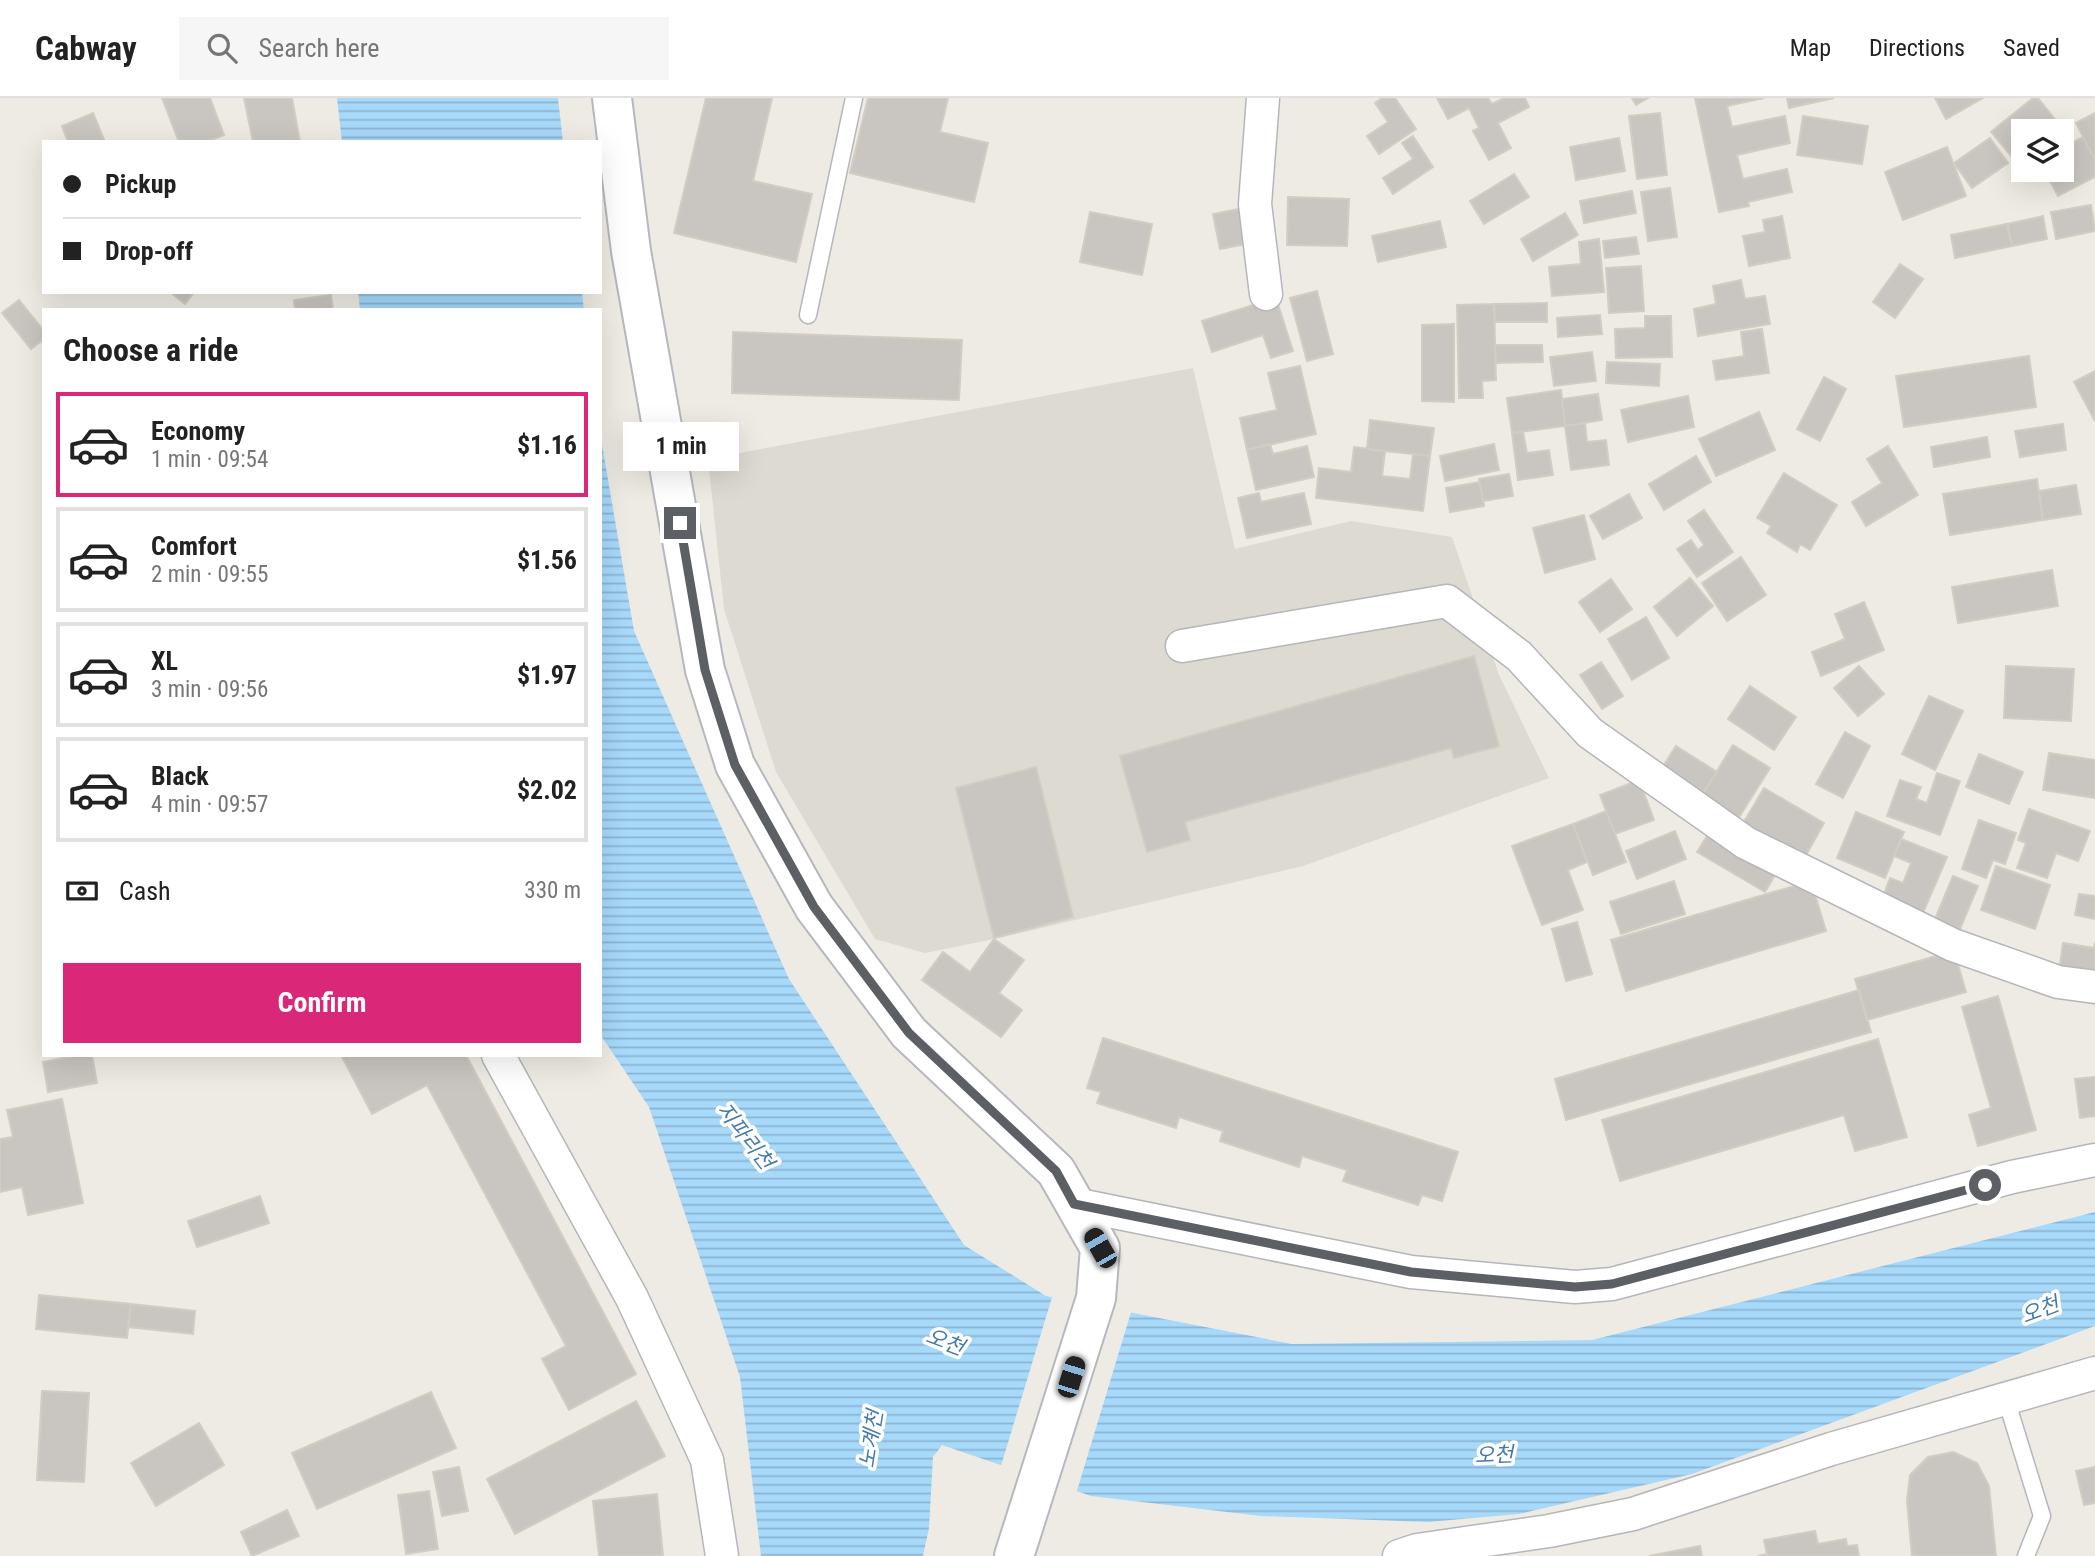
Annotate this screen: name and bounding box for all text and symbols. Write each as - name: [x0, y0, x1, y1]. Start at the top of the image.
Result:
- search box: [179, 17, 669, 80]
- text: Cabway: [35, 29, 137, 68]
- icon: search: [203, 29, 241, 67]
- text: Search here: [259, 33, 380, 63]
- text: Map: [1790, 34, 1831, 62]
- text: Directions: [1869, 34, 1965, 62]
- text: Saved: [2003, 34, 2060, 62]
- map controls: [2011, 119, 2074, 182]
- button: layers: [2011, 119, 2074, 182]
- text: Pickup: [105, 169, 176, 199]
- text: Drop-off: [105, 236, 193, 266]
- text: Choose a ride: [63, 331, 238, 369]
- icon: car: [67, 413, 130, 476]
- text: Economy: [151, 416, 245, 446]
- callout: 1 min: [622, 422, 738, 470]
- text: $1.16: [517, 430, 577, 460]
- text: 1 min: [655, 433, 707, 460]
- text: 1 min · 09:54: [151, 446, 268, 473]
- route end: [664, 507, 696, 539]
- icon: car: [67, 528, 130, 591]
- text: Comfort: [151, 531, 237, 561]
- text: $1.56: [517, 545, 577, 575]
- text: 2 min · 09:55: [151, 561, 268, 588]
- icon: car: [67, 643, 130, 706]
- text: XL: [151, 646, 178, 676]
- text: $1.97: [517, 660, 577, 690]
- text: 3 min · 09:56: [151, 676, 268, 703]
- icon: car: [67, 758, 130, 821]
- text: Black: [151, 761, 209, 791]
- text: $2.02: [517, 775, 577, 805]
- text: 4 min · 09:57: [151, 791, 268, 818]
- icon: cash: [63, 872, 101, 910]
- text: Cash: [119, 876, 171, 906]
- text: 330 m: [524, 877, 581, 904]
- button: Confirm: [63, 963, 581, 1043]
- water label: 지파리천: [712, 1098, 780, 1176]
- route start: [1969, 1169, 2001, 1201]
- car: [1081, 1225, 1120, 1271]
- water label: 오천: [2018, 1291, 2065, 1328]
- water label: 오천: [923, 1324, 970, 1361]
- car: [1055, 1354, 1088, 1400]
- water label: 노계천: [855, 1406, 888, 1470]
- water label: 오천: [1474, 1442, 1516, 1468]

